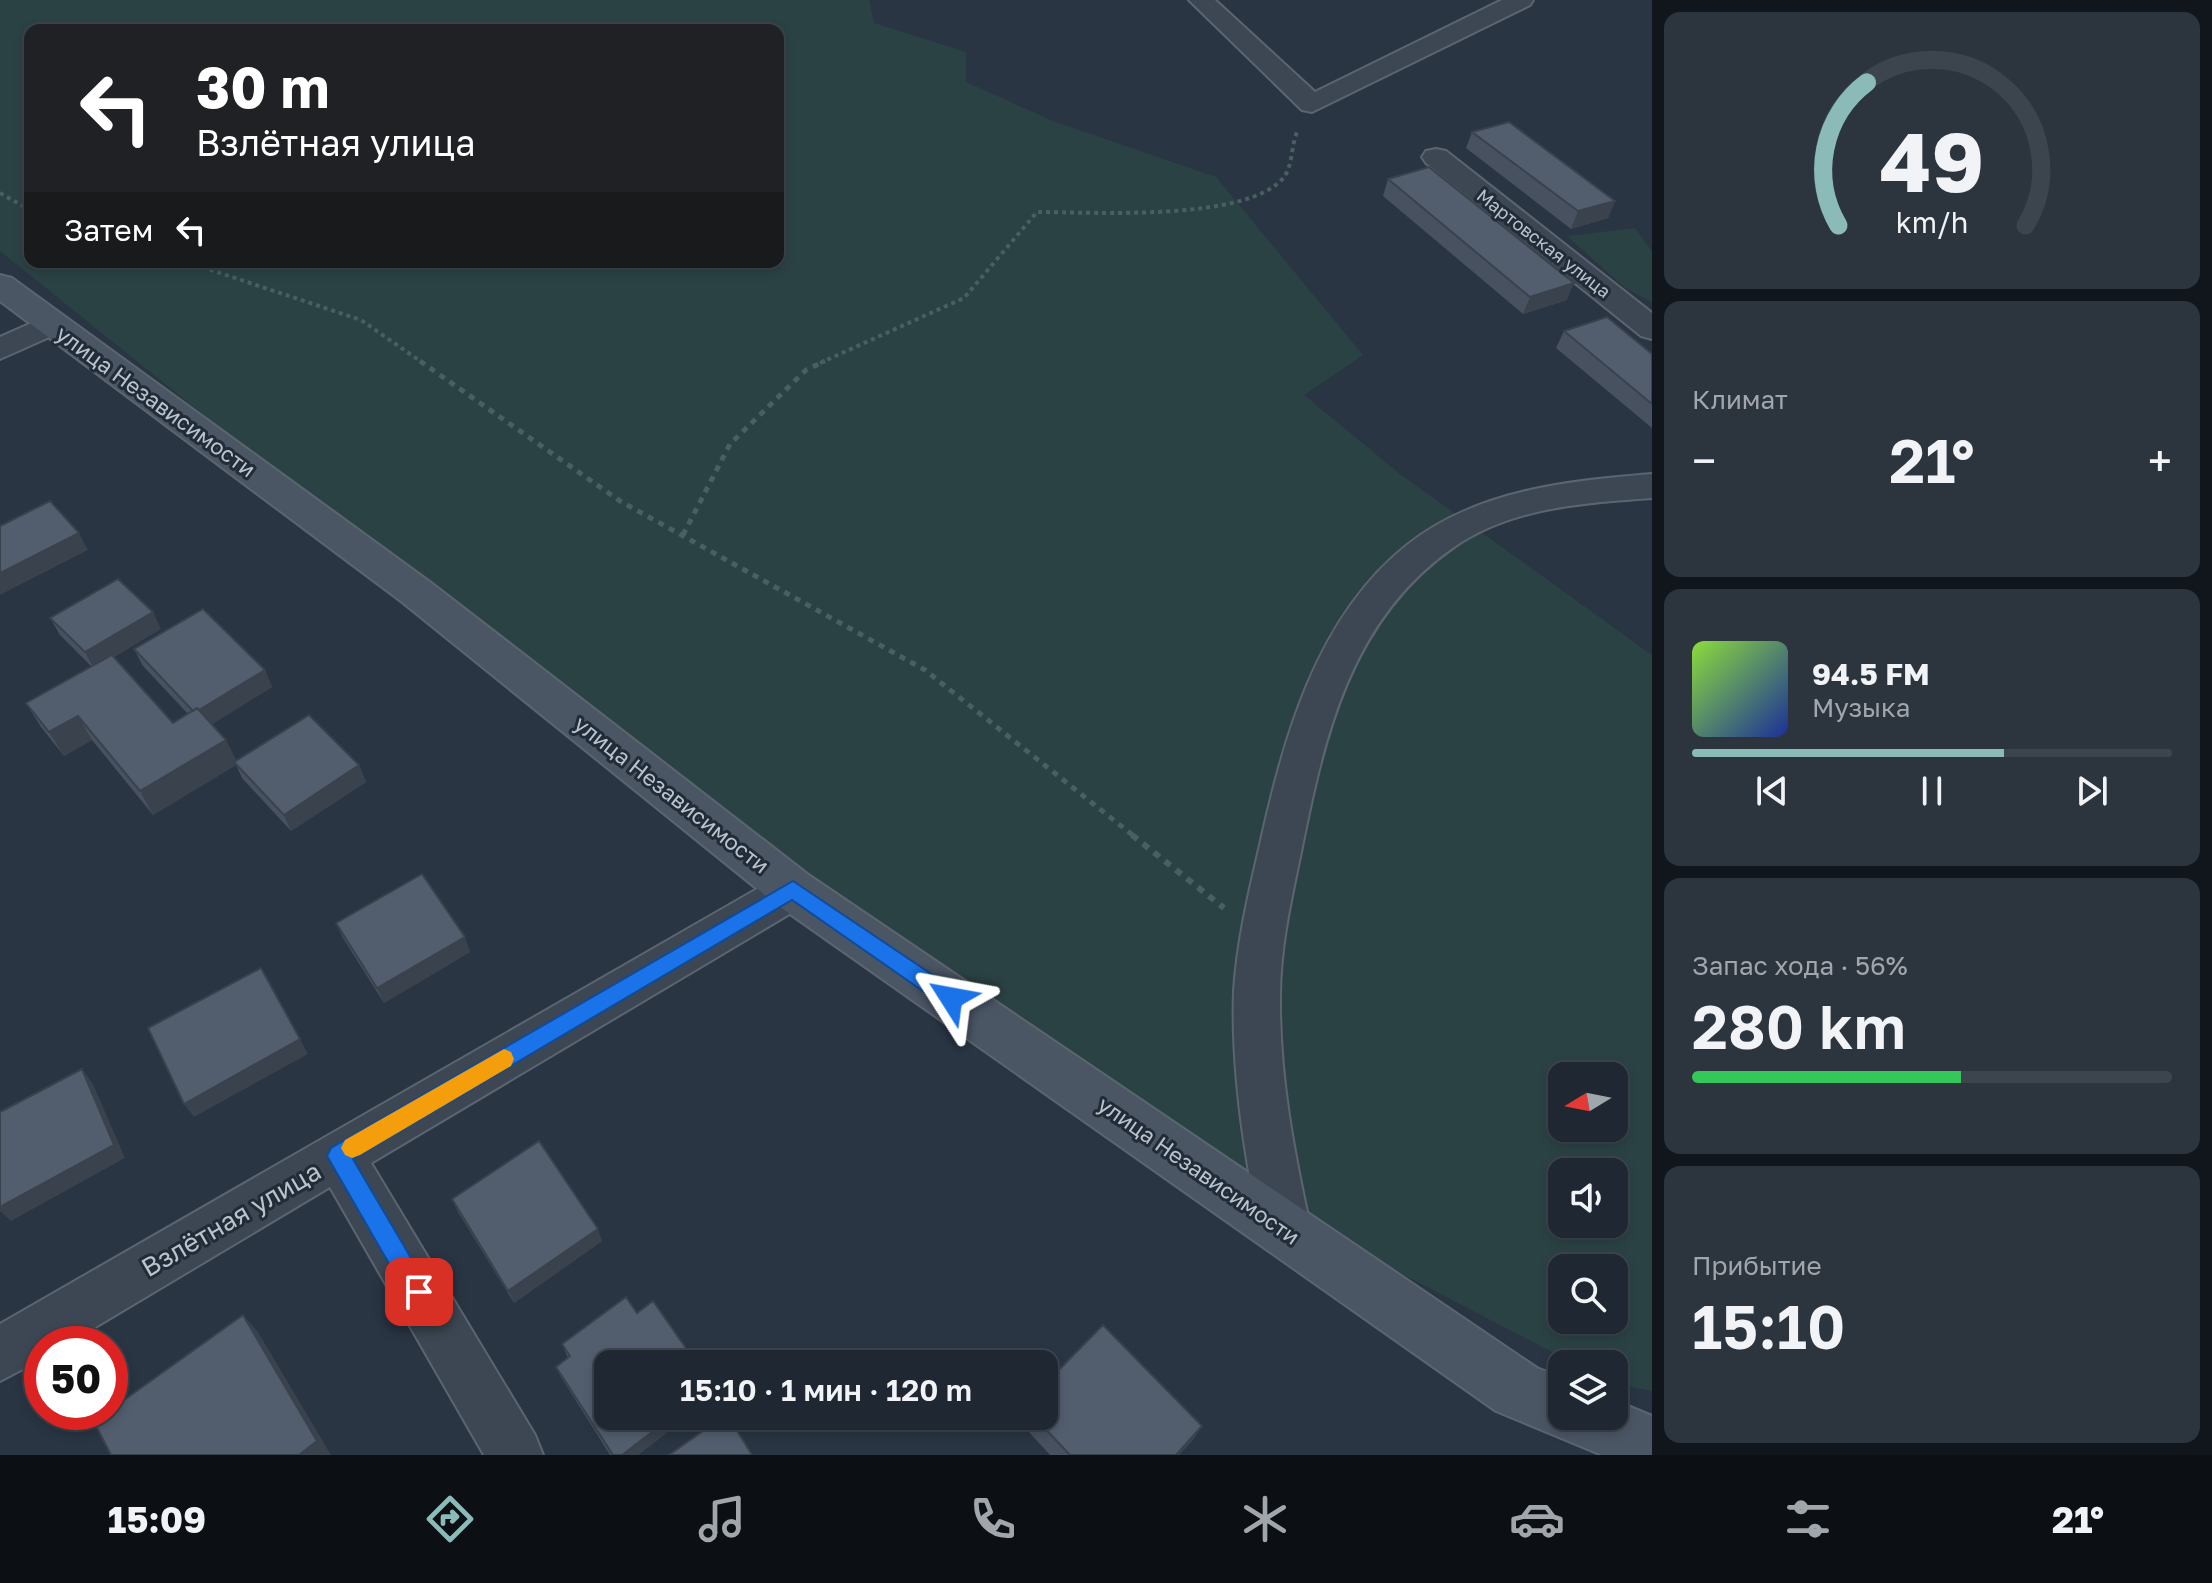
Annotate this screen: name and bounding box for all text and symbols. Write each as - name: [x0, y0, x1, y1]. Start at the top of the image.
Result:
- text: 30 m: [196, 53, 330, 120]
- icon: left: [64, 56, 168, 160]
- text: 49: [1880, 110, 1984, 210]
- text: Взлётная улица: [196, 121, 476, 164]
- street label: Мартовская улица: [1473, 184, 1615, 302]
- text: km/h: [1896, 205, 1968, 239]
- icon: left: [169, 208, 213, 252]
- text: Затем: [64, 212, 153, 248]
- street label: улица Независимости: [51, 320, 261, 482]
- text: Климат: [1692, 384, 1788, 415]
- text: 21°: [1889, 424, 1975, 496]
- text: −: [1692, 434, 1716, 487]
- text: +: [2148, 434, 2172, 487]
- text: 94.5 FM: [1812, 656, 1930, 692]
- text: Музыка: [1812, 692, 1910, 723]
- street label: улица Независимости: [569, 710, 775, 878]
- icon: previous: [1750, 769, 1794, 813]
- icon: pause: [1910, 769, 1954, 813]
- icon: next: [2070, 769, 2114, 813]
- text: Запас хода · 56%: [1692, 950, 1908, 981]
- position arrow: [909, 956, 993, 1040]
- text: 280 km: [1692, 990, 1906, 1062]
- north arrow: [1548, 1062, 1628, 1142]
- map controls: [1548, 1062, 1628, 1430]
- street label: улица Независимости: [1093, 1090, 1305, 1250]
- street label: Взлётная улица: [136, 1155, 326, 1283]
- button: sound: [1548, 1158, 1628, 1238]
- text: Прибытие: [1692, 1250, 1821, 1281]
- button: search: [1548, 1254, 1628, 1334]
- pin: [385, 1258, 453, 1326]
- icon: arrive: [397, 1270, 441, 1314]
- text: 15:10: [1692, 1290, 1845, 1362]
- speed limit sign: 50: [24, 1326, 128, 1430]
- button: layers: [1548, 1350, 1628, 1430]
- text: 15:10 · 1 мин · 120 m: [680, 1372, 972, 1408]
- icon: directions: [422, 1491, 478, 1547]
- icon: music: [694, 1491, 750, 1547]
- icon: phone: [965, 1491, 1021, 1547]
- icon: climate: [1237, 1491, 1293, 1547]
- icon: car: [1509, 1491, 1565, 1547]
- icon: filters: [1780, 1491, 1836, 1547]
- text: 15:09: [108, 1498, 206, 1541]
- text: 21°: [2052, 1498, 2104, 1541]

